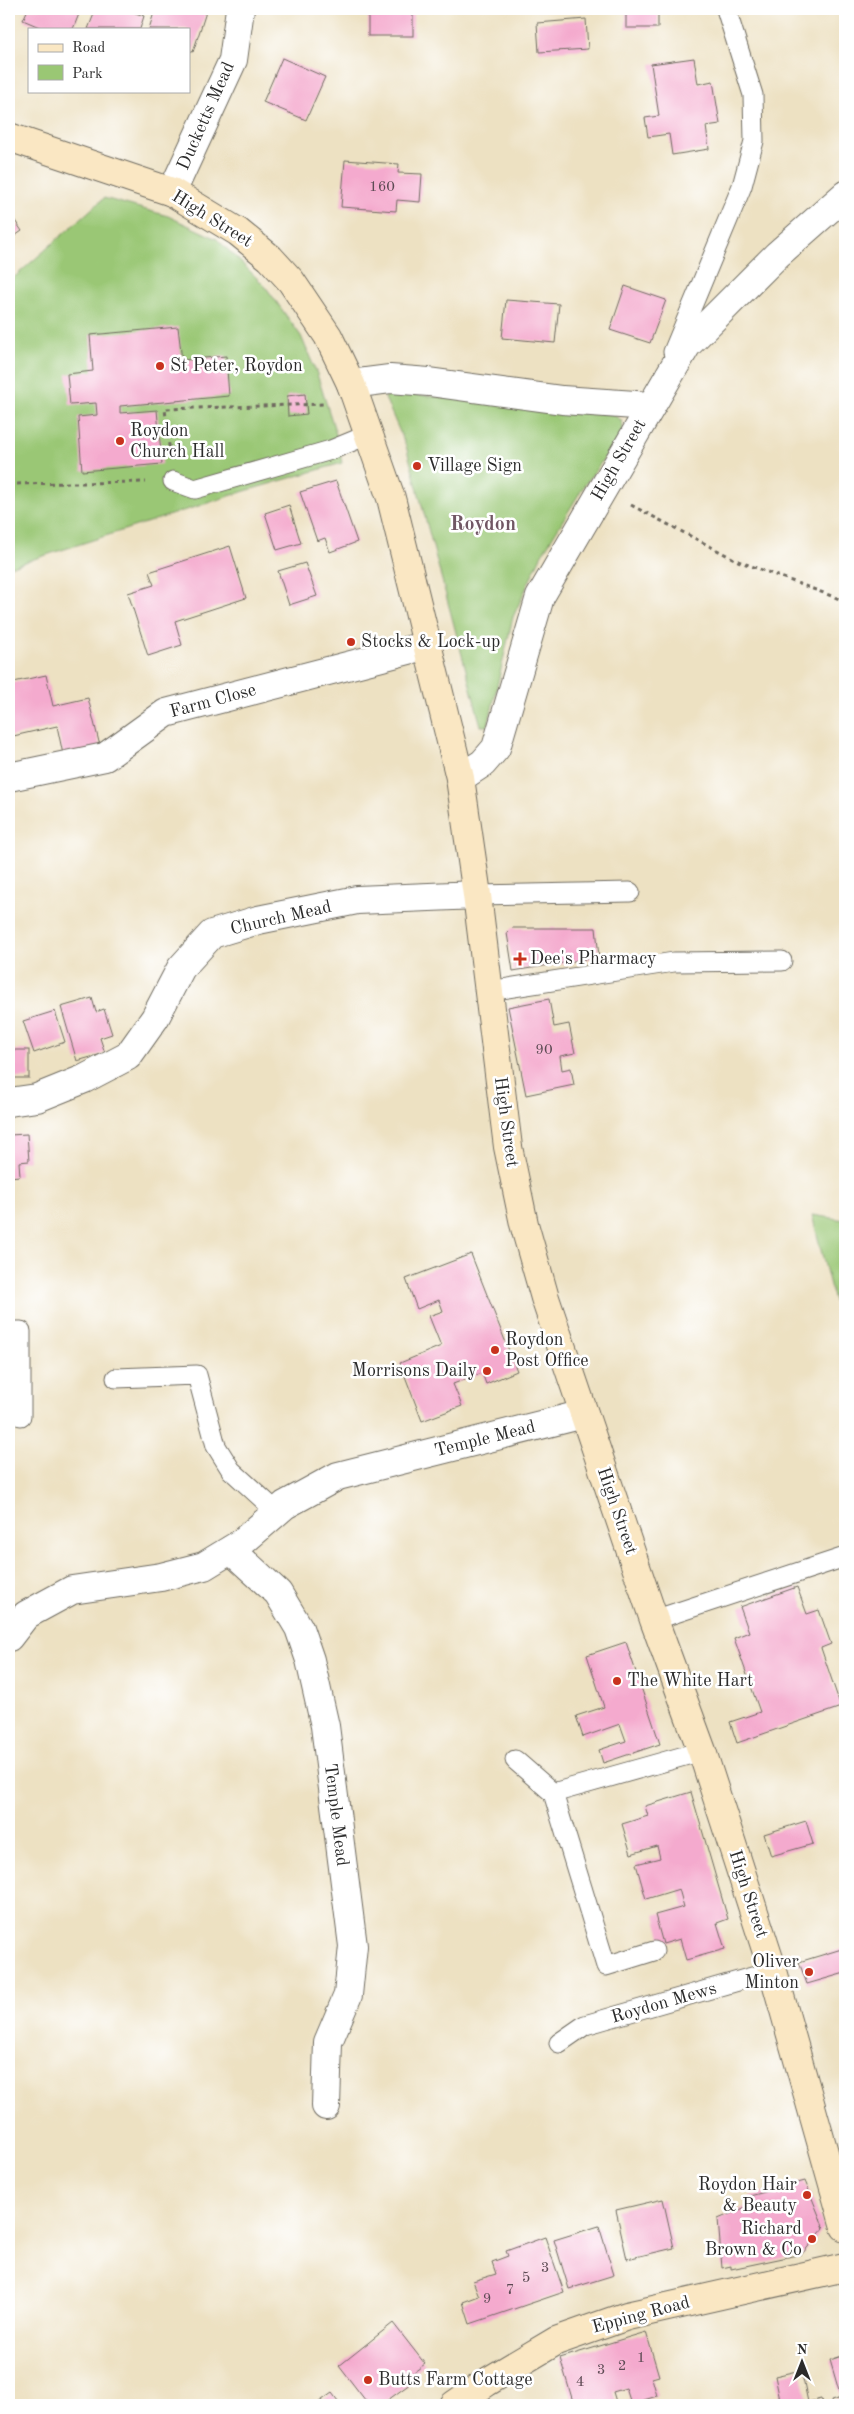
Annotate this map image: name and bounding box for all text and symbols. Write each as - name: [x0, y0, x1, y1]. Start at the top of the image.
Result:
- legend: [28, 28, 190, 92]
- text: Road: [72, 41, 106, 56]
- street label: Ducketts Mead: [174, 59, 238, 173]
- text: Park: [72, 67, 103, 82]
- house number: 160: [369, 180, 395, 195]
- street label: High Street: [169, 187, 255, 251]
- place label: St Peter, Roydon: [170, 357, 303, 375]
- marker: St Peter, Roydon: [154, 360, 166, 372]
- street label: High Street: [588, 416, 650, 504]
- place label: Roydon Church Hall: [130, 422, 224, 461]
- marker: Roydon Church Hall: [114, 435, 126, 447]
- place label: Village Sign: [427, 457, 522, 475]
- marker: Village Sign: [411, 460, 423, 472]
- district label: Roydon: [450, 515, 516, 535]
- place label: Stocks & Lock-up: [361, 633, 500, 651]
- marker: Stocks & Lock-up: [345, 636, 357, 648]
- street label: Farm Close: [168, 681, 258, 721]
- street label: Church Mead: [229, 898, 333, 938]
- place label: Dee's Pharmacy: [530, 950, 657, 968]
- marker: Dee's Pharmacy: [514, 953, 526, 965]
- house number: 90: [535, 1043, 553, 1058]
- street label: High Street: [491, 1076, 521, 1168]
- place label: Roydon Post Office: [505, 1331, 589, 1370]
- marker: Roydon Post Office: [489, 1344, 501, 1356]
- place label: Morrisons Daily: [352, 1362, 477, 1380]
- marker: Morrisons Daily: [481, 1365, 493, 1377]
- street label: Temple Mead: [433, 1418, 537, 1460]
- street label: High Street: [594, 1465, 640, 1557]
- place label: The White Hart: [627, 1672, 753, 1690]
- marker: The White Hart: [611, 1675, 623, 1687]
- street label: Temple Mead: [321, 1763, 351, 1867]
- street label: High Street: [725, 1848, 771, 1940]
- place label: Oliver Minton: [744, 1953, 800, 1992]
- marker: Oliver Minton: [803, 1966, 815, 1978]
- street label: Roydon Mews: [609, 1979, 719, 2027]
- place label: Roydon Hair & Beauty: [698, 2176, 798, 2215]
- marker: Roydon Hair & Beauty: [801, 2189, 813, 2201]
- place label: Richard Brown & Co: [705, 2220, 802, 2259]
- marker: Richard Brown & Co: [806, 2233, 818, 2245]
- house number: 3: [541, 2261, 549, 2276]
- house number: 5: [522, 2271, 530, 2286]
- house number: 7: [506, 2283, 514, 2298]
- house number: 9: [483, 2292, 491, 2307]
- street label: Epping Road: [590, 2293, 692, 2337]
- north arrow: [776, 2336, 826, 2386]
- text: N: [797, 2343, 808, 2357]
- house number: 1: [637, 2351, 645, 2366]
- house number: 2: [618, 2359, 626, 2374]
- house number: 3: [597, 2363, 605, 2378]
- place label: Butts Farm Cottage: [378, 2371, 533, 2389]
- marker: Butts Farm Cottage: [362, 2374, 374, 2386]
- house number: 4: [576, 2375, 584, 2390]

